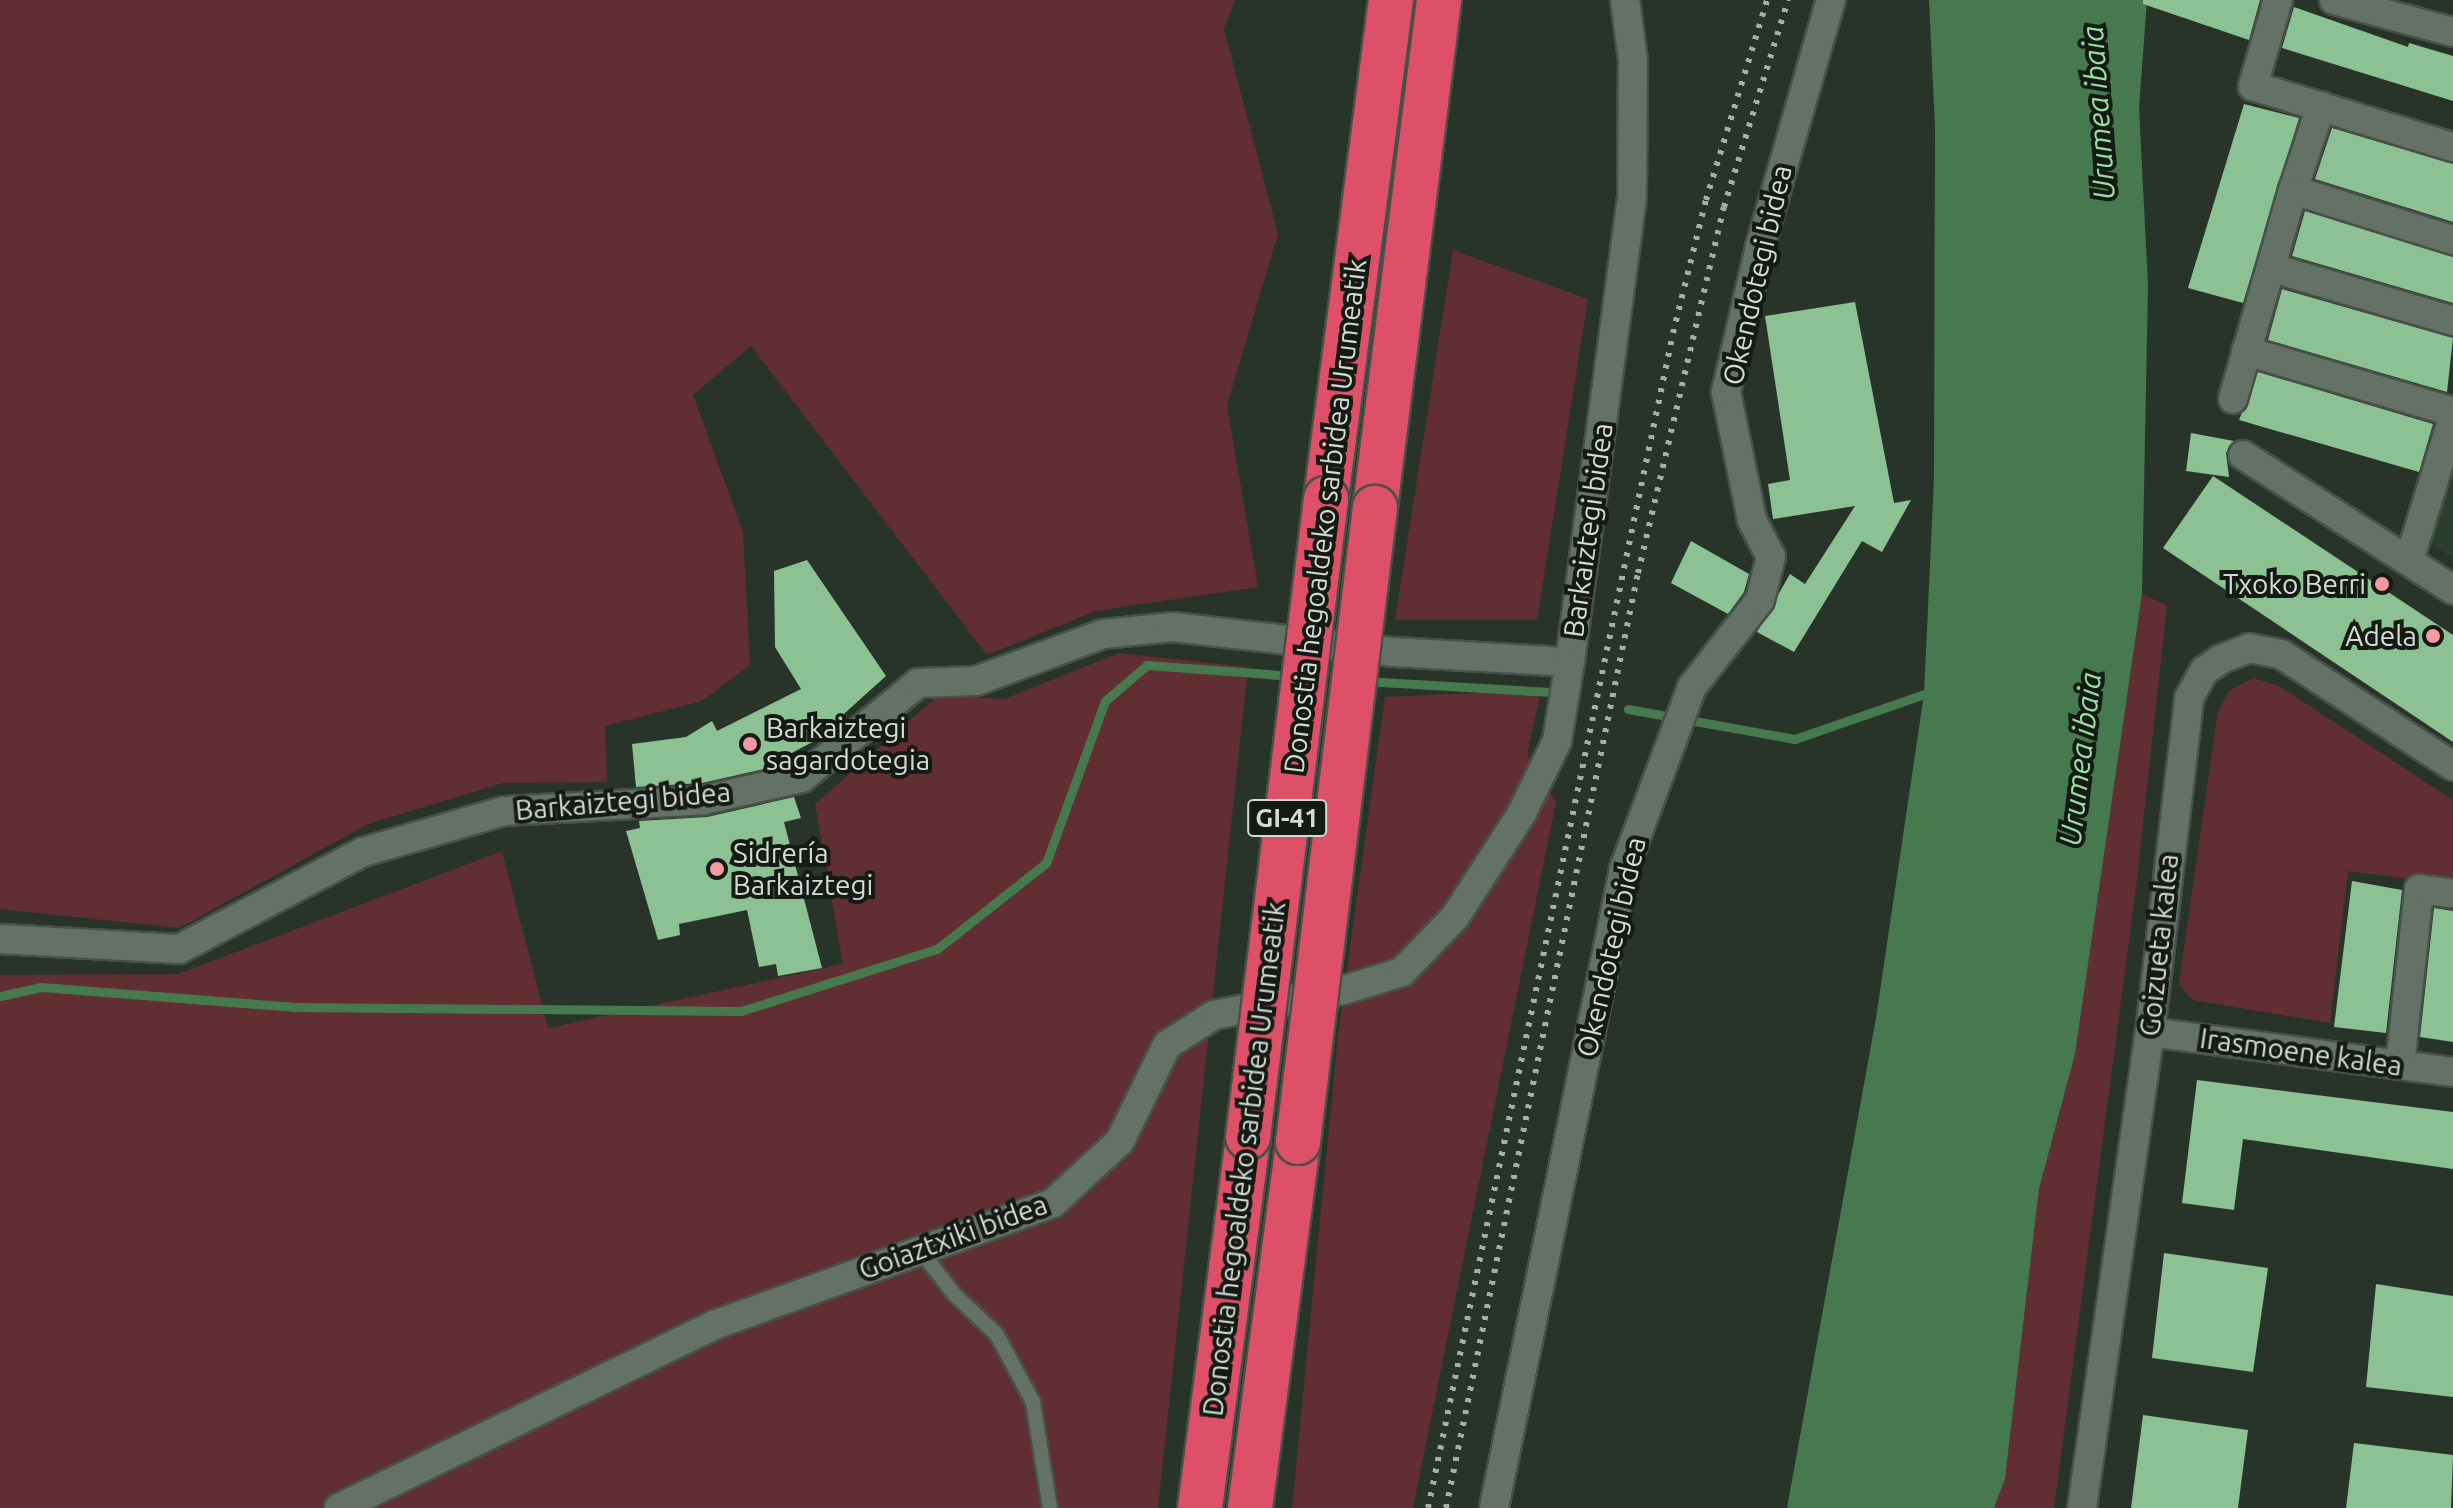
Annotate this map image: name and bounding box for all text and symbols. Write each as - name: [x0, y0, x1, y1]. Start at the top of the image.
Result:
- water label: Urumea ibaia: [2074, 25, 2122, 201]
- street label: Okendotegi bidea: [1715, 162, 1799, 388]
- street label: Donostia hegoaldeko sarbidea Urumeatik: [1277, 257, 1373, 775]
- street label: Barkaiztegi bidea: [1556, 421, 1620, 639]
- place label: Txoko Berri: [2223, 567, 2366, 601]
- marker: Txoko Berri: [2373, 575, 2391, 593]
- place label: Adela: [2345, 619, 2417, 653]
- marker: Adela: [2424, 627, 2442, 645]
- water label: Urumea ibaia: [2051, 670, 2109, 848]
- place label: Barkaiztegi sagardotegia: [766, 711, 930, 777]
- marker: Barkaiztegi sagardotegia: [741, 735, 759, 753]
- street label: Barkaiztegi bidea: [514, 775, 732, 827]
- road number: GI-41: [1247, 796, 1327, 840]
- street label: Okendotegi bidea: [1569, 834, 1653, 1060]
- place label: Sidrería Barkaiztegi: [733, 836, 873, 902]
- street label: Goizueta kalea: [2133, 852, 2185, 1038]
- marker: Sidrería Barkaiztegi: [708, 860, 726, 878]
- street label: Donostia hegoaldeko sarbidea Urumeatik: [1196, 900, 1292, 1418]
- street label: Irasmoene kalea: [2198, 1021, 2404, 1083]
- street label: Goiaztxiki bidea: [854, 1187, 1052, 1287]

